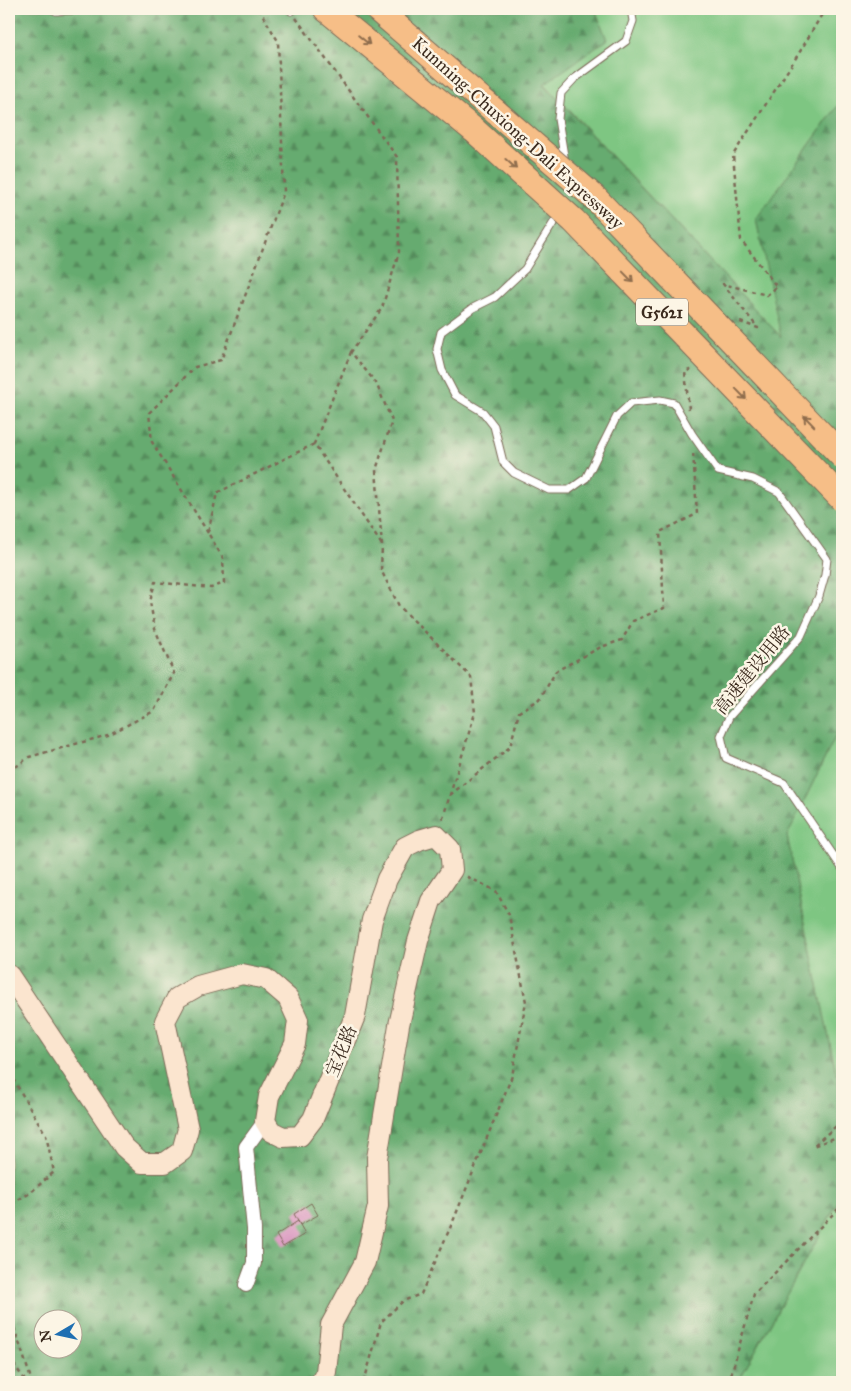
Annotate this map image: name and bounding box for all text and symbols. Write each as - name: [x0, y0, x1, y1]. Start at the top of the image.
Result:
- street label: Kunming-Chuxiong-Dali Expressway: [407, 32, 629, 235]
- one-way arrow: [357, 34, 370, 45]
- one-way arrow: [505, 158, 518, 170]
- one-way arrow: [622, 271, 634, 283]
- road number: G5621: [636, 298, 688, 326]
- one-way arrow: [735, 388, 747, 400]
- one-way arrow: [803, 415, 815, 427]
- street label: 高速建设用路: [709, 621, 795, 719]
- street label: 宝花路: [321, 1022, 361, 1080]
- north arrow: [32, 1308, 82, 1358]
- text: N: [36, 1329, 55, 1343]

